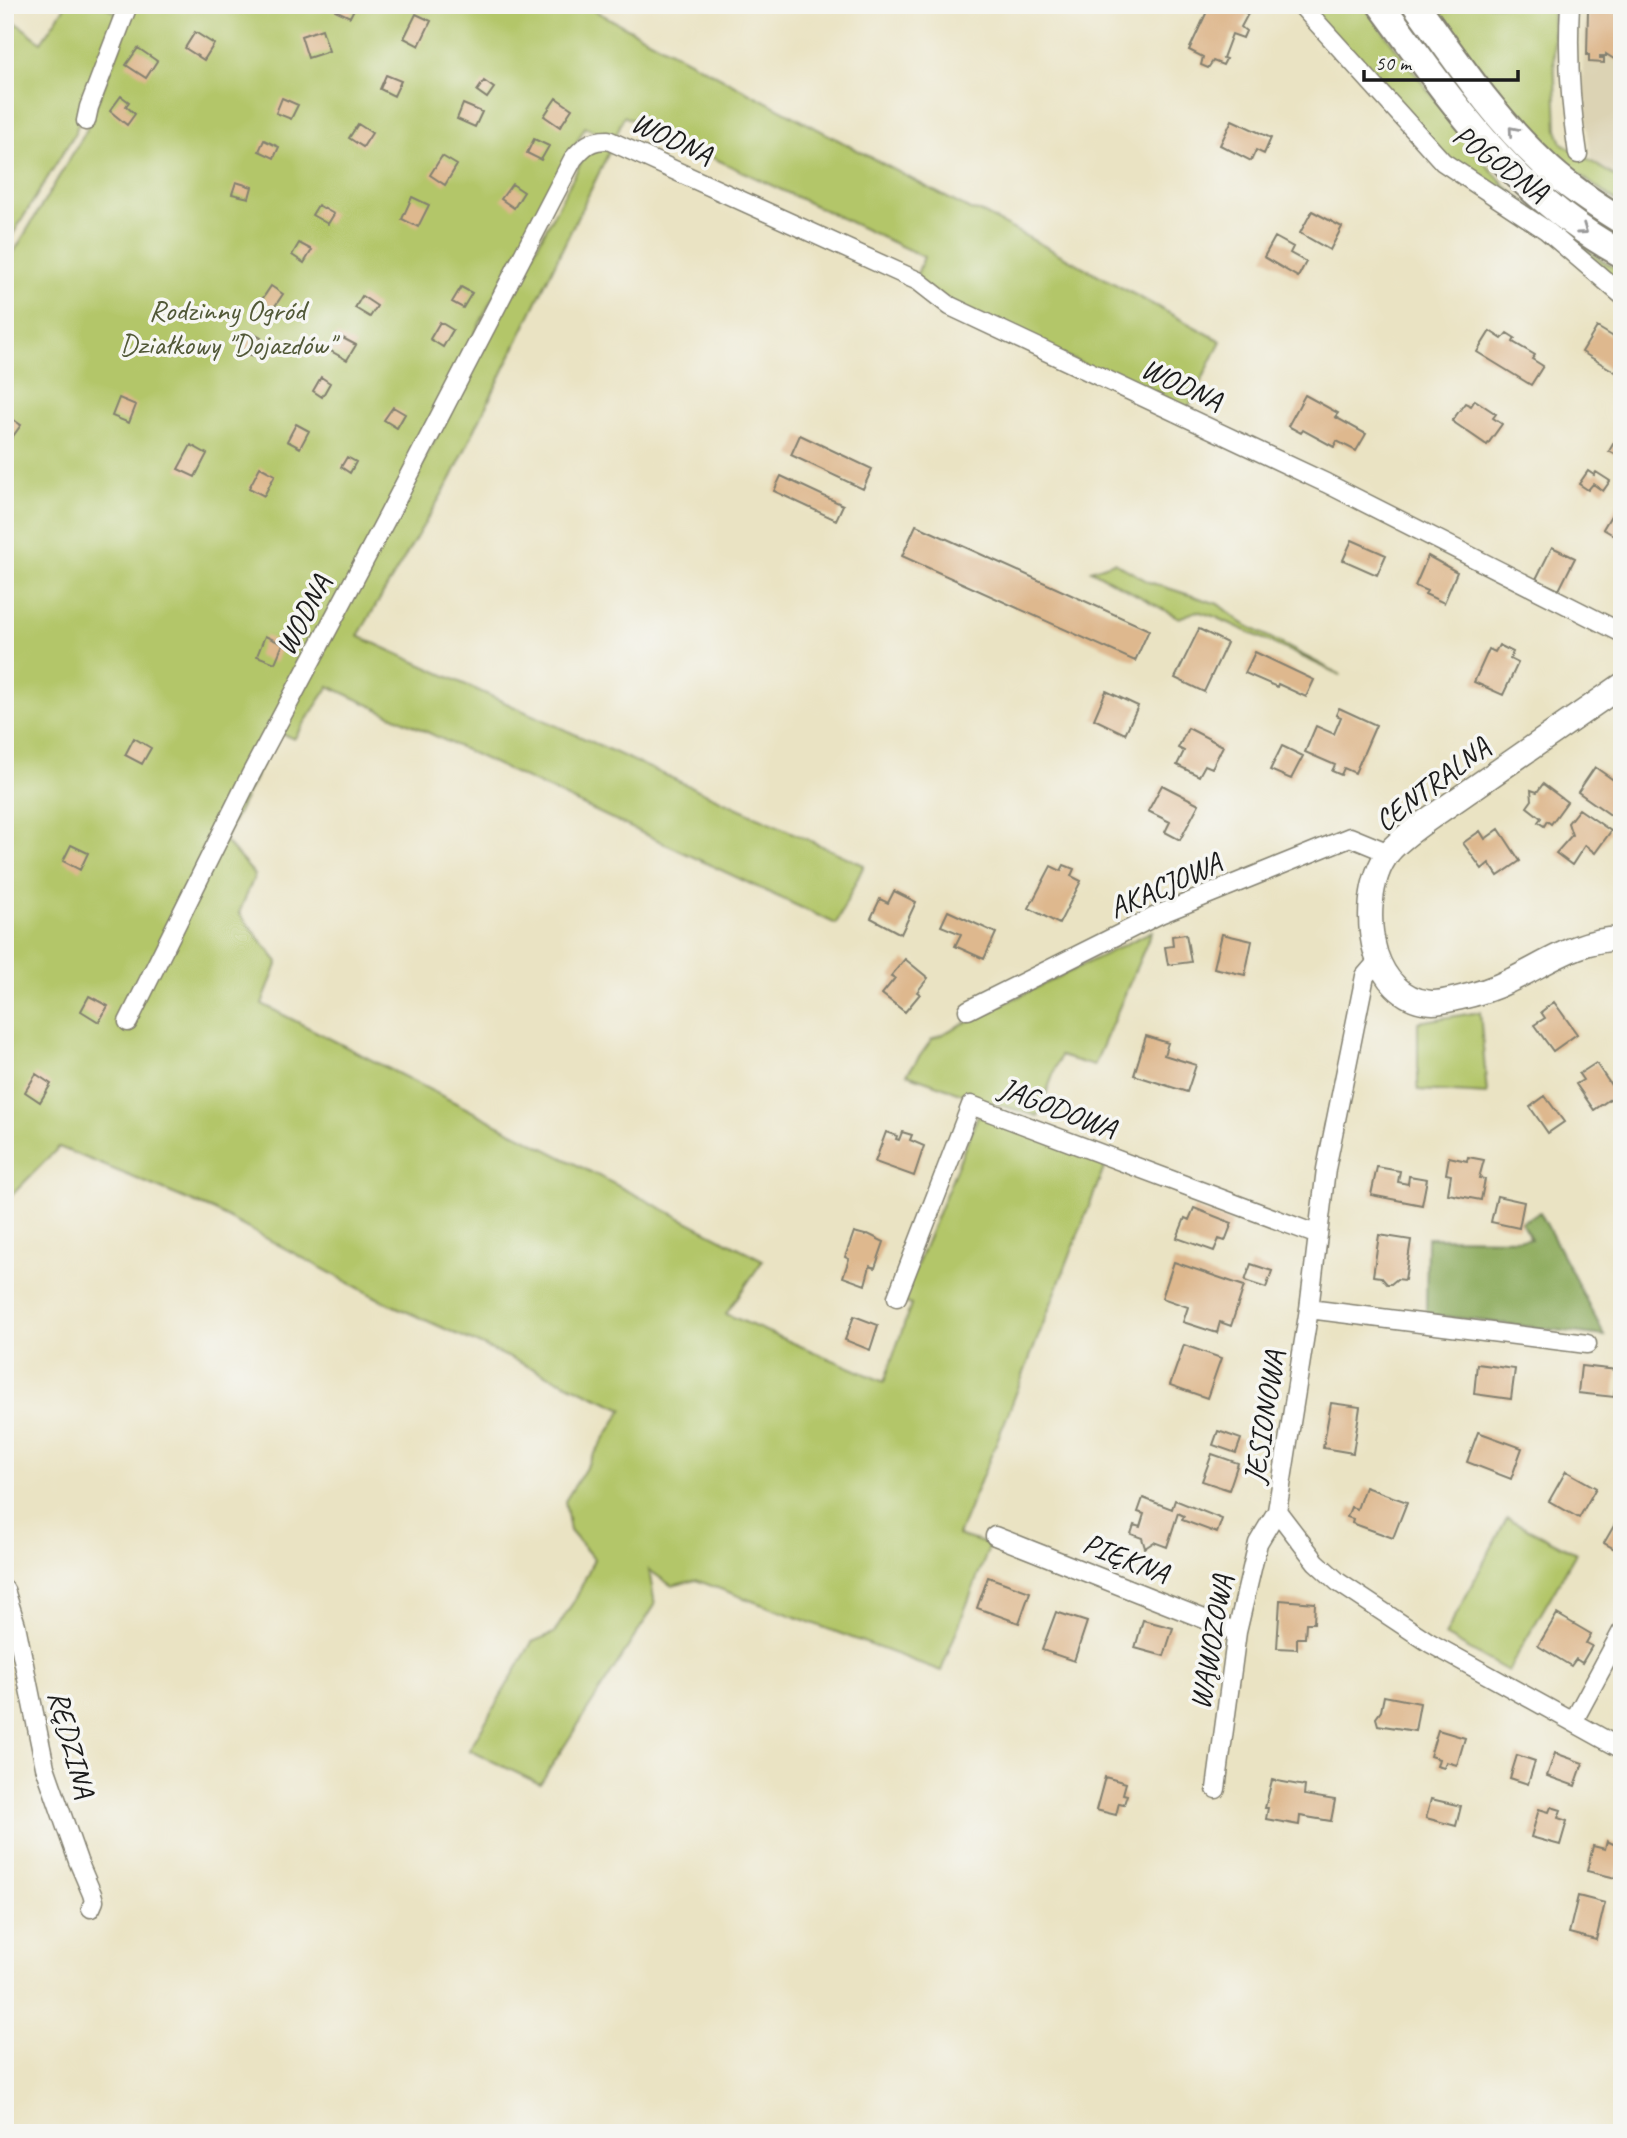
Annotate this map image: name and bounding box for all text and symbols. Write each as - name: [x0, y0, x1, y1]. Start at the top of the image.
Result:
- scale bar: [1364, 38, 1518, 82]
- text: 50 m: [1375, 50, 1413, 76]
- street label: WODNA: [625, 103, 720, 174]
- street label: POGODNA: [1446, 116, 1557, 211]
- one-way arrow: [1509, 126, 1521, 139]
- one-way arrow: [1575, 222, 1588, 235]
- park label: Rodzinny Ogród Działkowy "Dojazdów": [119, 291, 340, 363]
- street label: WODNA: [1135, 349, 1230, 420]
- street label: WODNA: [266, 568, 340, 662]
- street label: CENTRALNA: [1367, 728, 1498, 840]
- street label: AKACJOWA: [1103, 843, 1229, 927]
- street label: JAGODOWA: [992, 1068, 1124, 1148]
- street label: JESIONOWA: [1234, 1347, 1293, 1488]
- street label: PIĘKNA: [1078, 1524, 1176, 1593]
- street label: WĄWOZOWA: [1180, 1571, 1242, 1712]
- street label: RĘDZINA: [40, 1686, 105, 1803]

